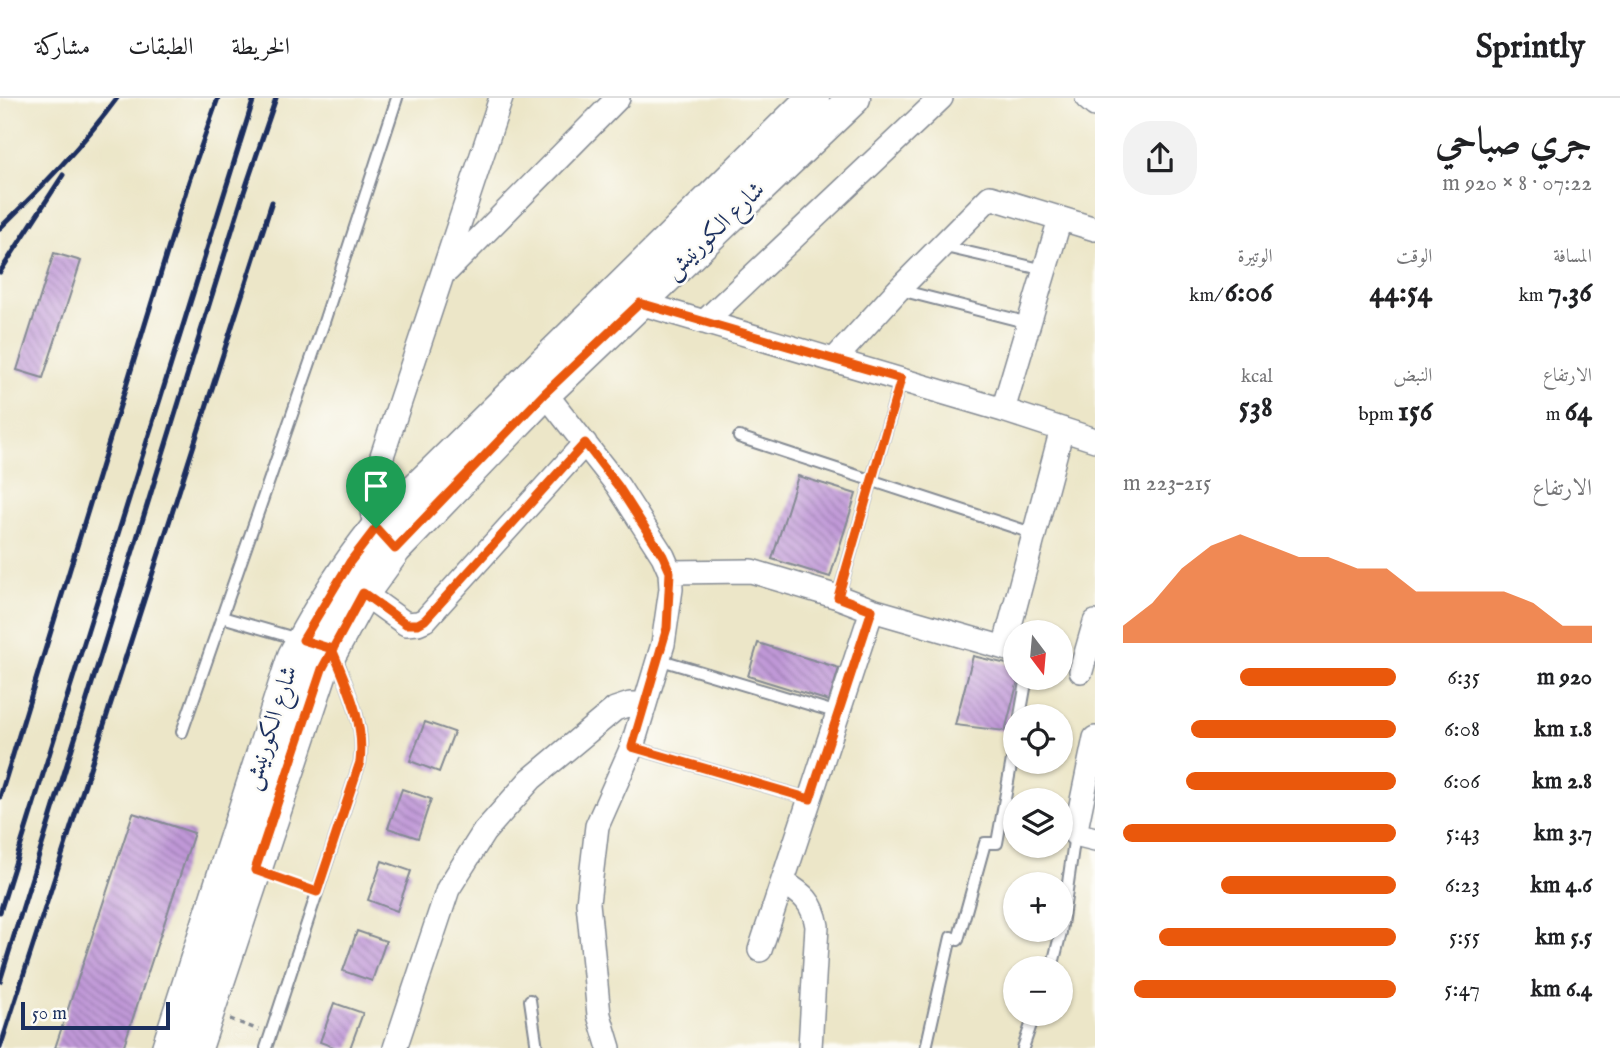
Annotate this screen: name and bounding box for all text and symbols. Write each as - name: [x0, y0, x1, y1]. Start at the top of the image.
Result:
- text: Sprintly: [1476, 27, 1585, 69]
- text: مشاركة: [35, 32, 90, 63]
- text: الطبقات: [128, 32, 194, 63]
- text: الخريطة: [232, 32, 290, 63]
- text: جري صباحي: [1435, 119, 1592, 167]
- button: share: [1123, 121, 1197, 195]
- text: 07:22 · 8 × 920 m: [1442, 169, 1592, 198]
- street label: شارع الكورنيش: [658, 175, 774, 289]
- text: الوتيرة: [1238, 245, 1273, 269]
- text: الوقت: [1396, 245, 1432, 269]
- text: المسافة: [1553, 245, 1592, 269]
- text: 6:06: [1225, 274, 1273, 312]
- text: 44:54: [1370, 274, 1432, 312]
- text: 7.36: [1548, 274, 1592, 312]
- text: /km: [1189, 284, 1225, 308]
- text: km: [1519, 284, 1548, 308]
- text: النبض: [1393, 364, 1432, 388]
- text: الارتفاع: [1543, 364, 1592, 388]
- text: kcal: [1241, 365, 1273, 389]
- text: 538: [1239, 389, 1273, 427]
- text: 156: [1398, 393, 1432, 431]
- text: 64: [1565, 393, 1592, 431]
- text: bpm: [1358, 403, 1398, 427]
- text: m: [1546, 403, 1565, 427]
- pin: [346, 456, 406, 528]
- icon: arrive: [357, 467, 395, 505]
- text: 215–223 m: [1123, 469, 1211, 498]
- text: الارتفاع: [1532, 474, 1592, 503]
- north arrow: [1003, 620, 1073, 690]
- map controls: [1003, 620, 1073, 1026]
- street label: شارع الكورنيش: [236, 662, 308, 795]
- text: 6:35: [1447, 663, 1480, 692]
- text: 920 m: [1537, 663, 1592, 692]
- button: locate: [1003, 704, 1073, 774]
- text: 6:08: [1444, 715, 1480, 744]
- text: 1.8 km: [1534, 715, 1592, 744]
- text: 6:06: [1443, 767, 1480, 796]
- text: 2.8 km: [1532, 767, 1592, 796]
- button: layers: [1003, 788, 1073, 858]
- text: 5:43: [1446, 819, 1480, 848]
- text: 3.7 km: [1534, 819, 1592, 848]
- text: 6:23: [1445, 871, 1480, 900]
- text: 4.6 km: [1530, 871, 1592, 900]
- button: +: [1003, 872, 1073, 942]
- text: 5:55: [1449, 923, 1480, 952]
- text: 5.5 km: [1535, 923, 1592, 952]
- button: −: [1003, 956, 1073, 1026]
- text: 5:47: [1444, 975, 1480, 1004]
- text: 6.4 km: [1531, 975, 1592, 1004]
- scale bar: [21, 999, 170, 1031]
- text: 50 m: [32, 1002, 67, 1026]

